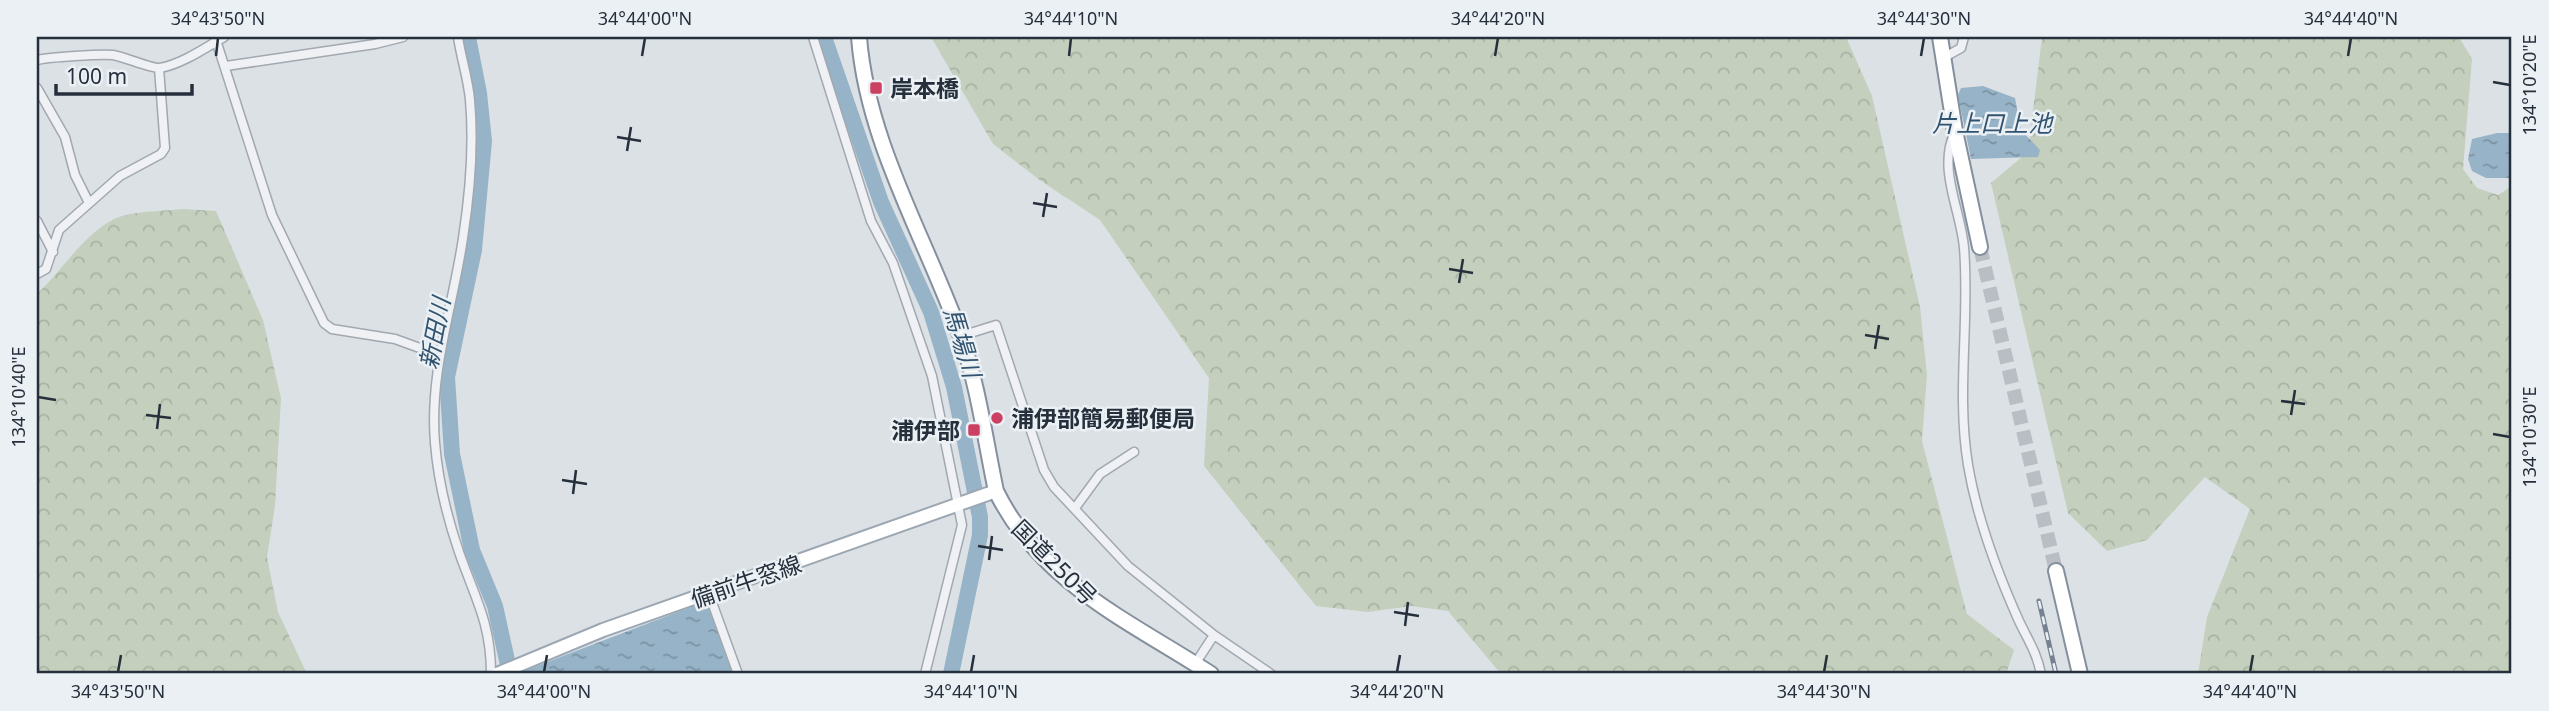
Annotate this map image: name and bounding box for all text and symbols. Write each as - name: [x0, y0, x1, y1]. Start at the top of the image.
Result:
- text: 34°43'50"N: [171, 6, 265, 30]
- text: 34°44'00"N: [598, 6, 692, 30]
- text: 34°44'10"N: [1024, 6, 1118, 30]
- text: 34°44'20"N: [1451, 6, 1545, 30]
- text: 34°44'30"N: [1877, 6, 1971, 30]
- text: 34°44'40"N: [2304, 6, 2398, 30]
- text: 134°10'20"E: [2517, 34, 2541, 136]
- scale bar: [56, 52, 192, 96]
- text: 100 m: [66, 62, 127, 90]
- place label: 岸本橋: [890, 72, 959, 104]
- marker: 岸本橋: [868, 80, 884, 96]
- water label: 片上口上池: [1932, 106, 2054, 139]
- water label: 新田川: [411, 292, 458, 371]
- water label: 馬場川: [937, 303, 990, 384]
- text: 134°10'40"E: [6, 346, 30, 448]
- text: 134°10'30"E: [2517, 386, 2541, 488]
- place label: 浦伊部簡易郵便局: [1011, 402, 1195, 434]
- marker: 浦伊部簡易郵便局: [989, 410, 1005, 426]
- place label: 浦伊部: [891, 414, 960, 446]
- marker: 浦伊部: [966, 422, 982, 438]
- street label: 国道250号: [1005, 512, 1105, 612]
- street label: 備前牛窓線: [686, 547, 806, 615]
- text: 34°43'50"N: [71, 679, 165, 703]
- text: 34°44'00"N: [497, 679, 591, 703]
- text: 34°44'10"N: [924, 679, 1018, 703]
- text: 34°44'20"N: [1350, 679, 1444, 703]
- text: 34°44'30"N: [1777, 679, 1871, 703]
- text: 34°44'40"N: [2203, 679, 2297, 703]

